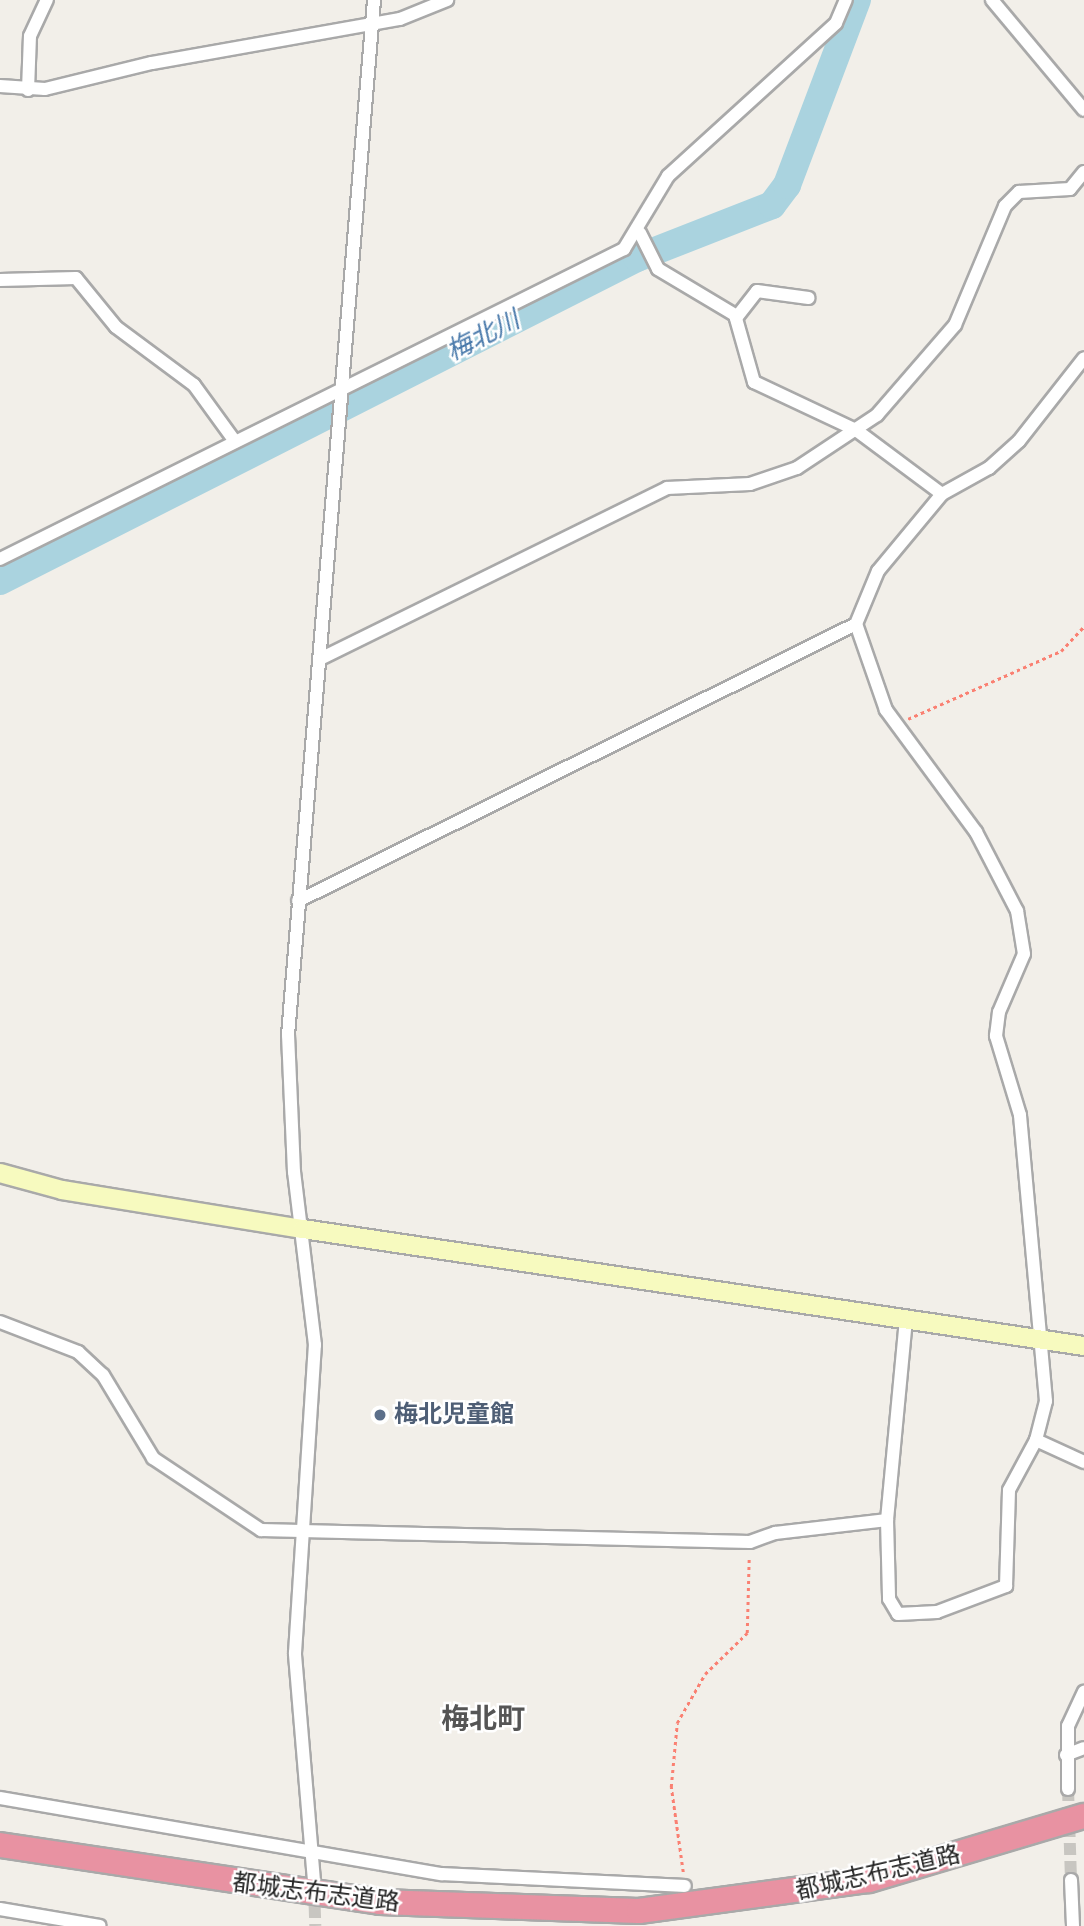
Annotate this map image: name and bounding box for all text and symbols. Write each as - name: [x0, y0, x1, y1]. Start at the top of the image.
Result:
- water label: 梅北川: [441, 304, 525, 368]
- place label: 梅北児童館: [394, 1401, 514, 1429]
- marker: 梅北児童館: [372, 1407, 388, 1423]
- district label: 梅北町: [441, 1702, 525, 1736]
- street label: 都城志布志道路: [793, 1840, 963, 1906]
- street label: 都城志布志道路: [231, 1868, 401, 1918]

